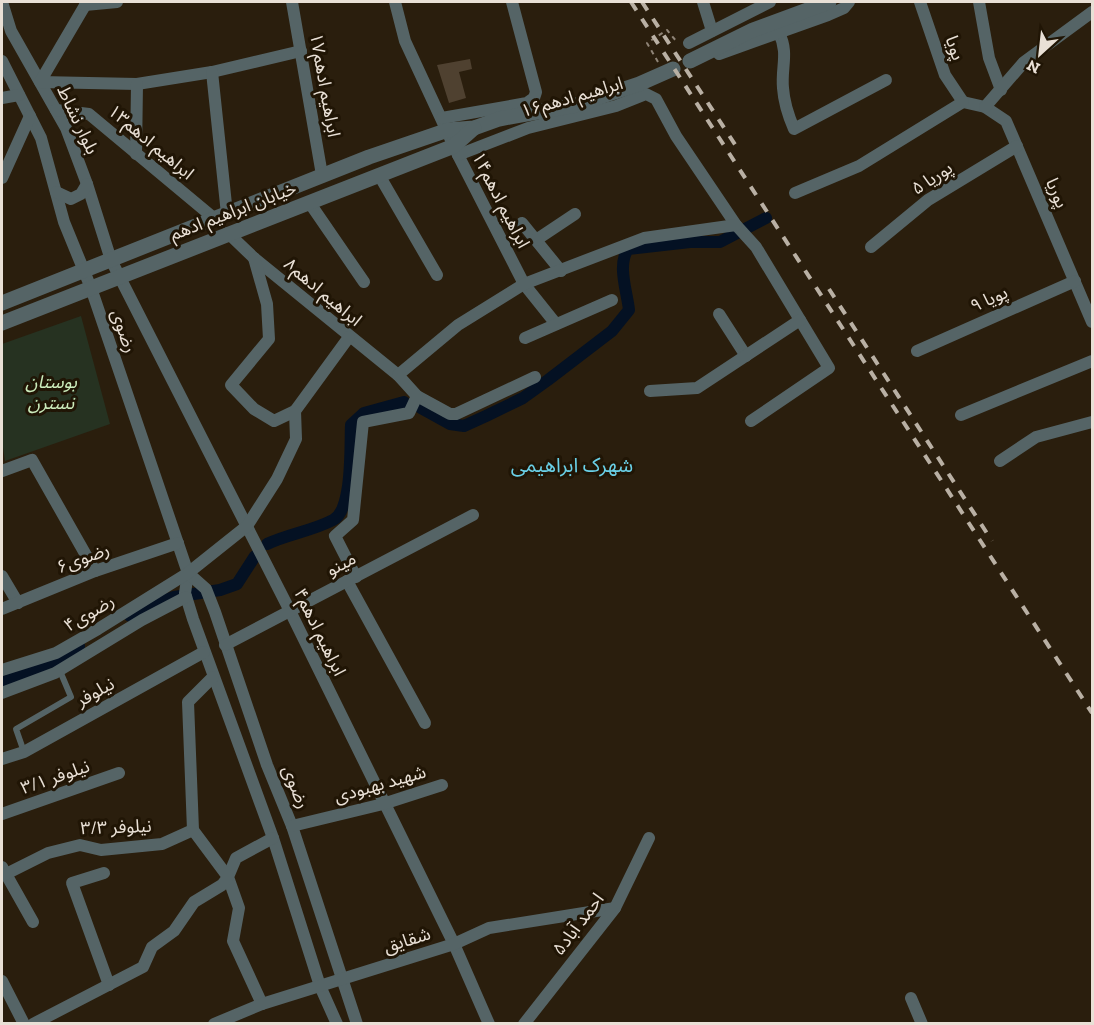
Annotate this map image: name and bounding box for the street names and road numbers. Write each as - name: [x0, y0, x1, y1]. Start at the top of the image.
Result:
- street label: ابراهیم ادهم۱۷: [303, 31, 345, 139]
- street label: پویا: [940, 33, 969, 63]
- street label: ابراهیم ادهم۱۶: [518, 72, 626, 124]
- street label: بلوار نشاط: [53, 82, 103, 158]
- street label: ابراهیم ادهم۱۳: [102, 100, 198, 186]
- street label: ابراهیم ادهم۱۴: [466, 148, 535, 253]
- street label: پوریا ۵: [907, 157, 957, 200]
- street label: پوریا: [1041, 175, 1073, 211]
- street label: خیابان ابراهیم ادهم: [167, 177, 300, 247]
- street label: ابراهیم ادهم۸: [278, 253, 366, 332]
- street label: پویا ۹: [967, 281, 1011, 317]
- street label: رضوی: [106, 306, 142, 356]
- street label: رضوی۶: [53, 538, 113, 578]
- street label: مینو: [322, 547, 360, 581]
- street label: ابراهیم ادهم۴: [288, 585, 351, 680]
- street label: رضوی۴: [60, 589, 118, 637]
- street label: نیلوفر: [71, 673, 118, 712]
- street label: نیلوفر ۳/۱: [18, 755, 92, 799]
- street label: شهید بهبودی: [332, 760, 428, 808]
- street label: رضوی: [277, 762, 315, 812]
- street label: نیلوفر ۳/۳: [80, 815, 152, 839]
- street label: احمد آباد۵: [548, 889, 608, 959]
- street label: شقایق: [381, 922, 433, 958]

